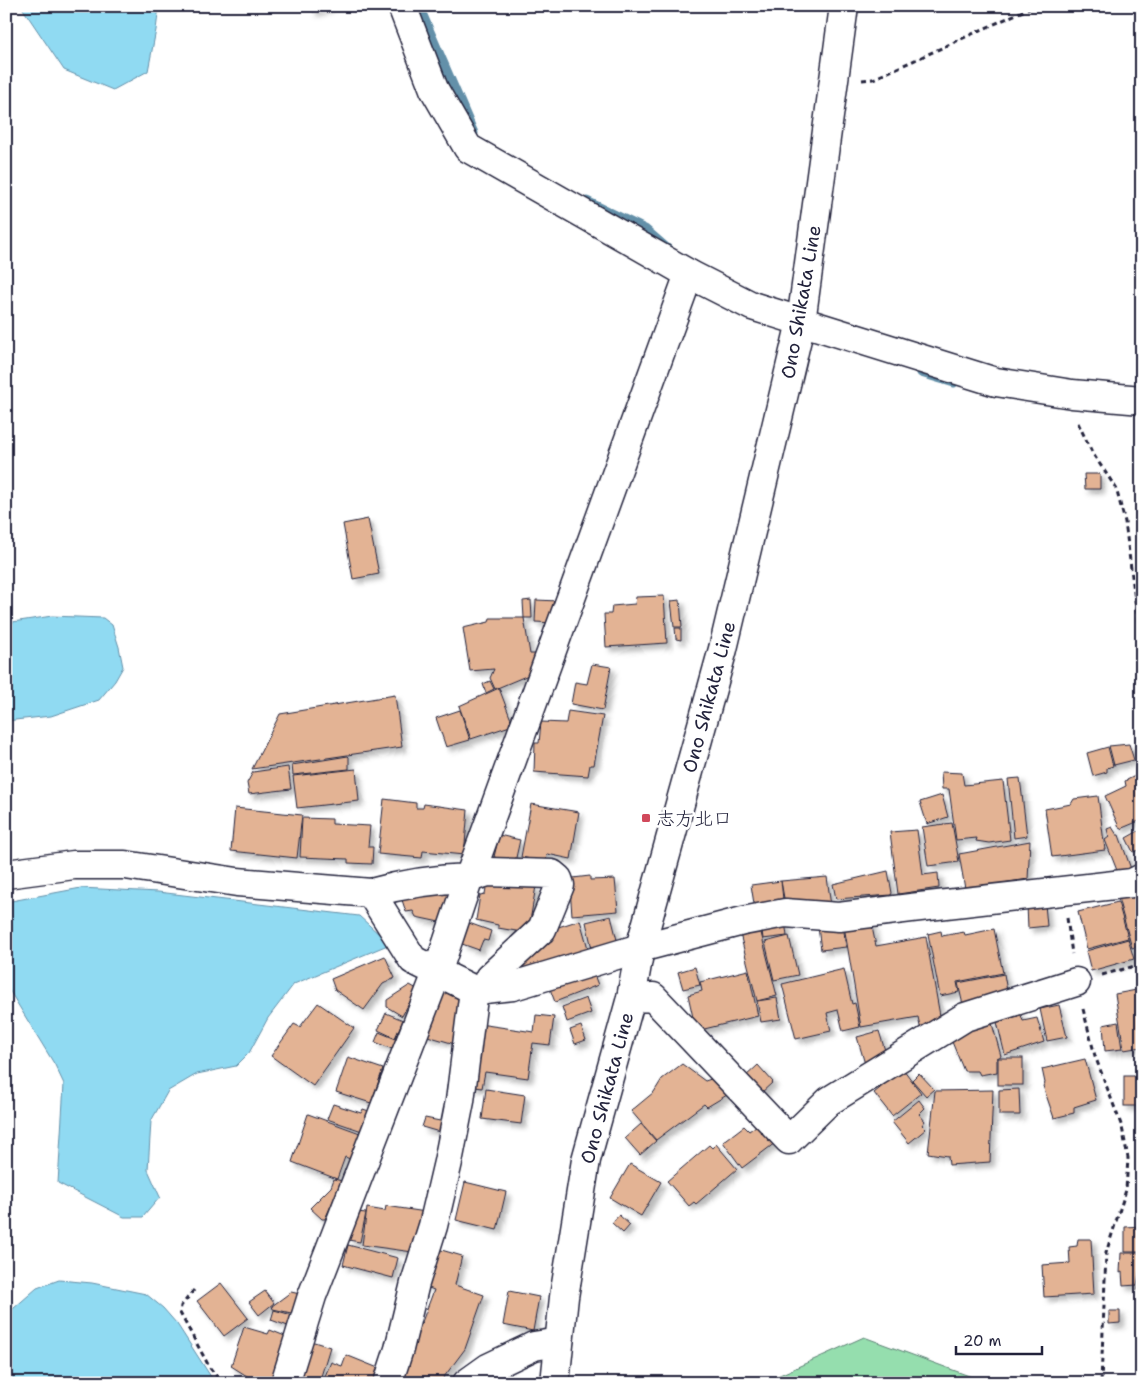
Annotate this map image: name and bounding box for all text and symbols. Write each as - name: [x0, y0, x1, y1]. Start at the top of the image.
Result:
- street label: Ono Shikata Line: [775, 223, 827, 381]
- street label: Ono Shikata Line: [677, 619, 741, 775]
- place label: 志方北口: [656, 806, 732, 831]
- marker: 志方北口: [640, 812, 652, 824]
- street label: Ono Shikata Line: [575, 1010, 639, 1166]
- scale bar: [956, 1324, 1042, 1356]
- text: 20 m: [963, 1331, 1002, 1351]

